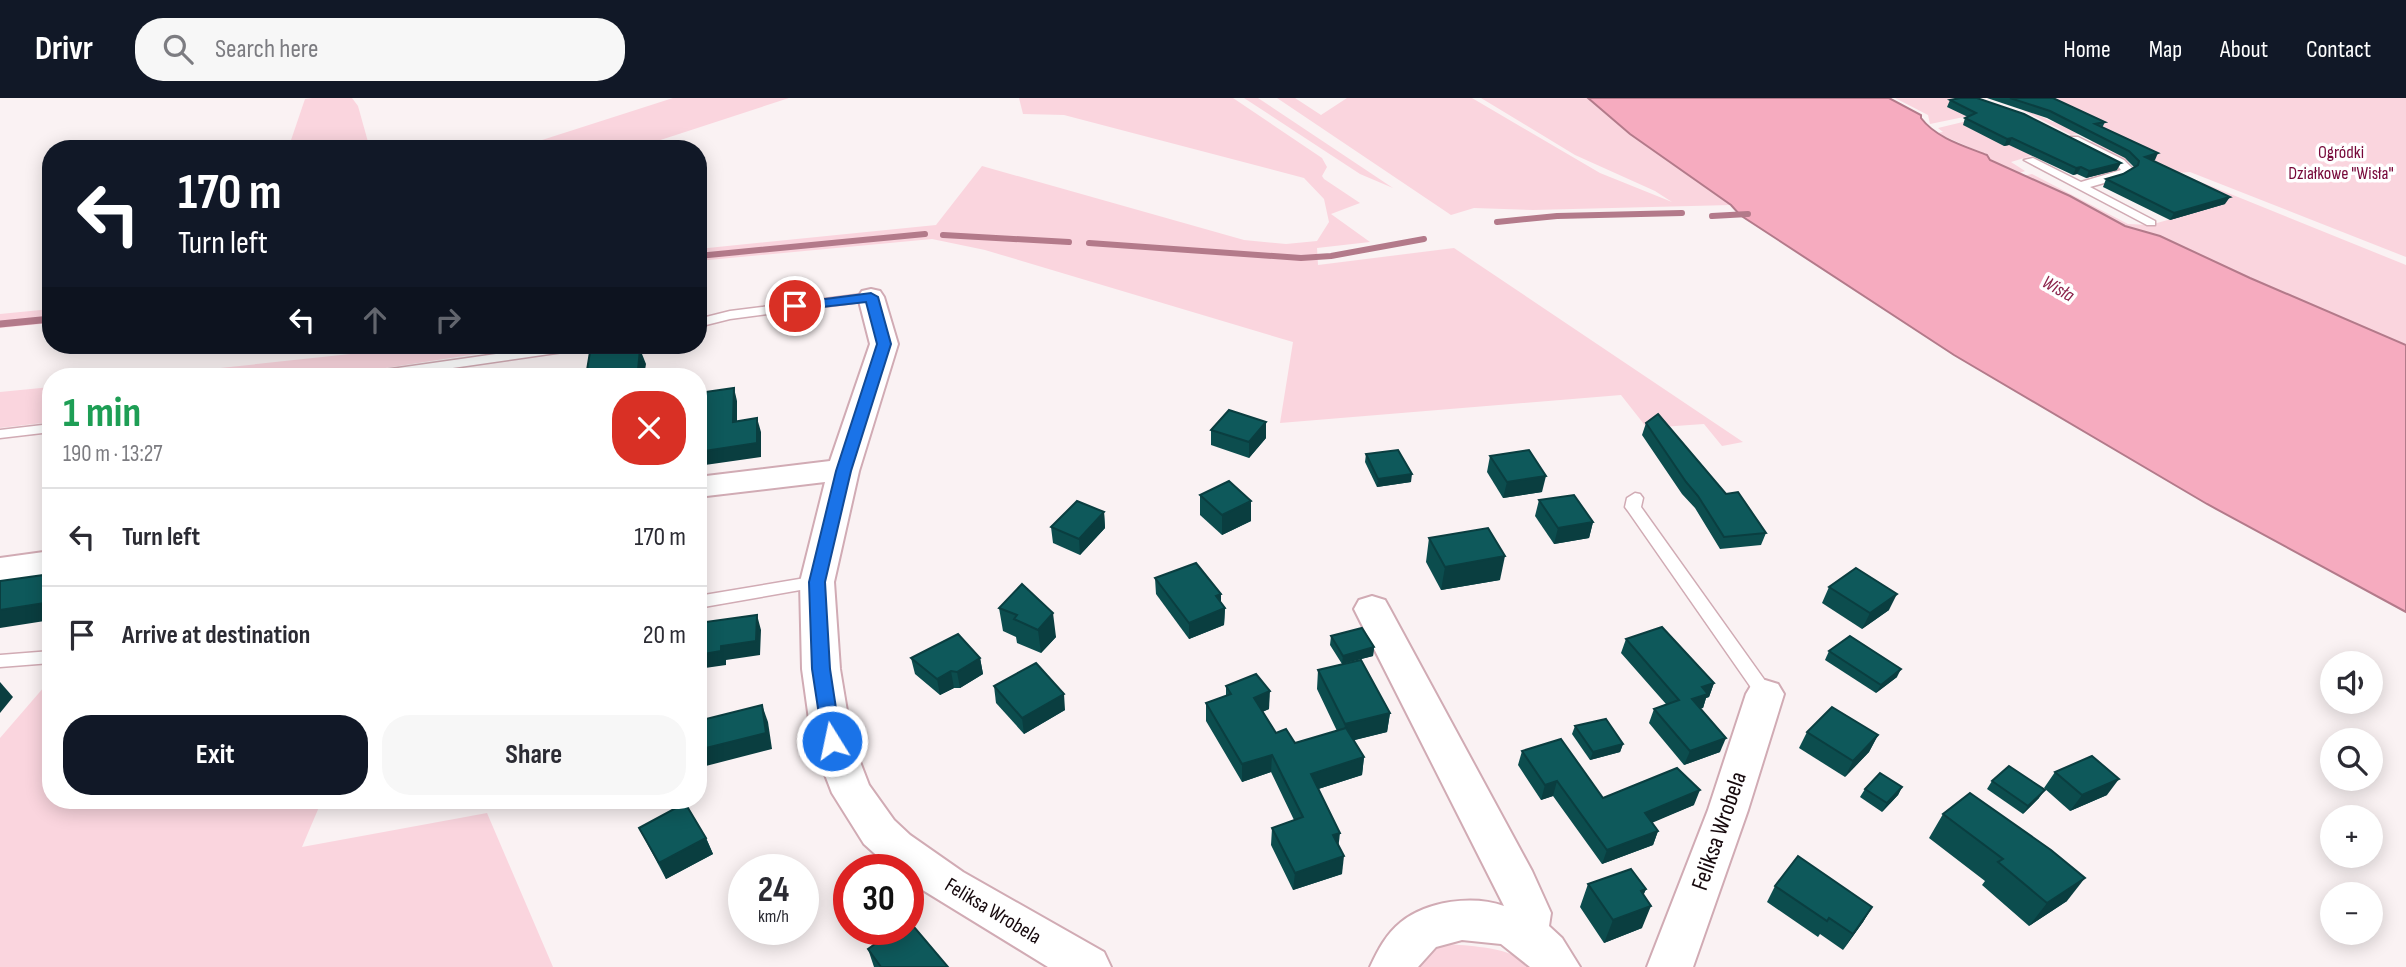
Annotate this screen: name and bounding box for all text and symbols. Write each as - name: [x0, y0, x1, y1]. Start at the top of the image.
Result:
- search box: [135, 18, 625, 81]
- text: Drivr: [35, 29, 93, 69]
- icon: search: [159, 30, 197, 68]
- text: Search here: [215, 34, 318, 65]
- text: Home: [2063, 35, 2111, 64]
- text: Map: [2149, 35, 2182, 64]
- text: About: [2220, 35, 2268, 64]
- text: Contact: [2306, 35, 2371, 64]
- park label: Ogródki Działkowe "Wisła": [2288, 142, 2394, 184]
- text: 170 m: [178, 164, 282, 223]
- icon: left: [63, 168, 154, 259]
- text: Turn left: [178, 224, 268, 263]
- water label: Wisła: [2038, 271, 2078, 307]
- pin: [765, 276, 825, 336]
- icon: arrive: [776, 287, 814, 325]
- icon: left: [283, 301, 321, 339]
- icon: ahead: [356, 301, 394, 339]
- icon: right: [429, 301, 467, 339]
- text: 1 min: [63, 388, 141, 439]
- button: close: [612, 391, 686, 465]
- text: 190 m · 13:27: [63, 440, 163, 468]
- icon: left: [63, 518, 101, 556]
- text: Turn left: [122, 522, 200, 553]
- text: 170 m: [634, 522, 686, 553]
- icon: arrive: [63, 616, 101, 654]
- text: Arrive at destination: [122, 620, 310, 651]
- text: 20 m: [643, 620, 686, 651]
- map controls: [2320, 651, 2383, 945]
- button: sound: [2320, 651, 2383, 714]
- position arrow: [795, 704, 869, 778]
- button: Exit: [63, 715, 368, 795]
- button: Share: [382, 715, 686, 795]
- button: search: [2320, 728, 2383, 791]
- street label: Feliksa Wrobela: [1685, 768, 1753, 894]
- button: +: [2320, 805, 2383, 868]
- speed limit sign: 30: [833, 854, 924, 945]
- text: 24: [758, 869, 789, 912]
- street label: Feliksa Wrobela: [940, 872, 1046, 950]
- button: −: [2320, 882, 2383, 945]
- text: km/h: [758, 906, 789, 927]

